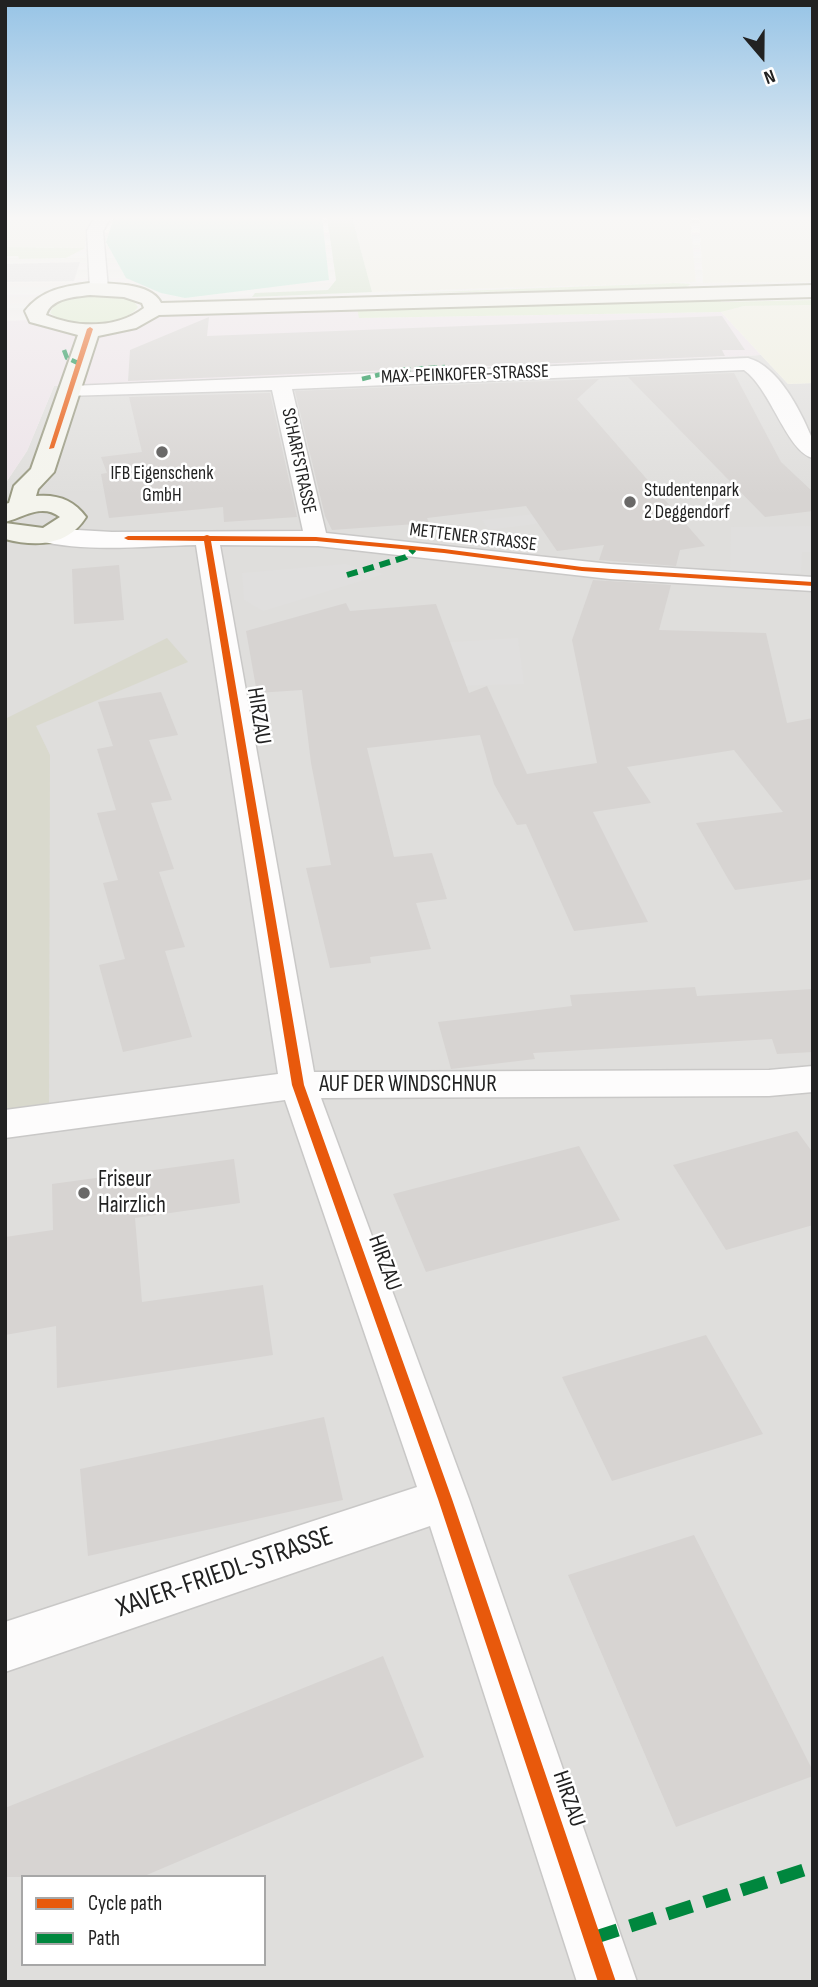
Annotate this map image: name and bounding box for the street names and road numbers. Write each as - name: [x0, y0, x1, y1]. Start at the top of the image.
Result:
- street label: MAX-PEINKOFER-STRASSE: [381, 361, 549, 389]
- street label: SCHARFSTRASSE: [276, 406, 320, 516]
- street label: METTENER STRASSE: [408, 519, 538, 557]
- street label: HIRZAU: [240, 685, 276, 747]
- street label: AUF DER WINDSCHNUR: [319, 1071, 497, 1099]
- street label: HIRZAU: [361, 1231, 407, 1295]
- street label: XAVER-FRIEDL-STRASSE: [112, 1520, 338, 1626]
- street label: HIRZAU: [546, 1767, 590, 1831]

